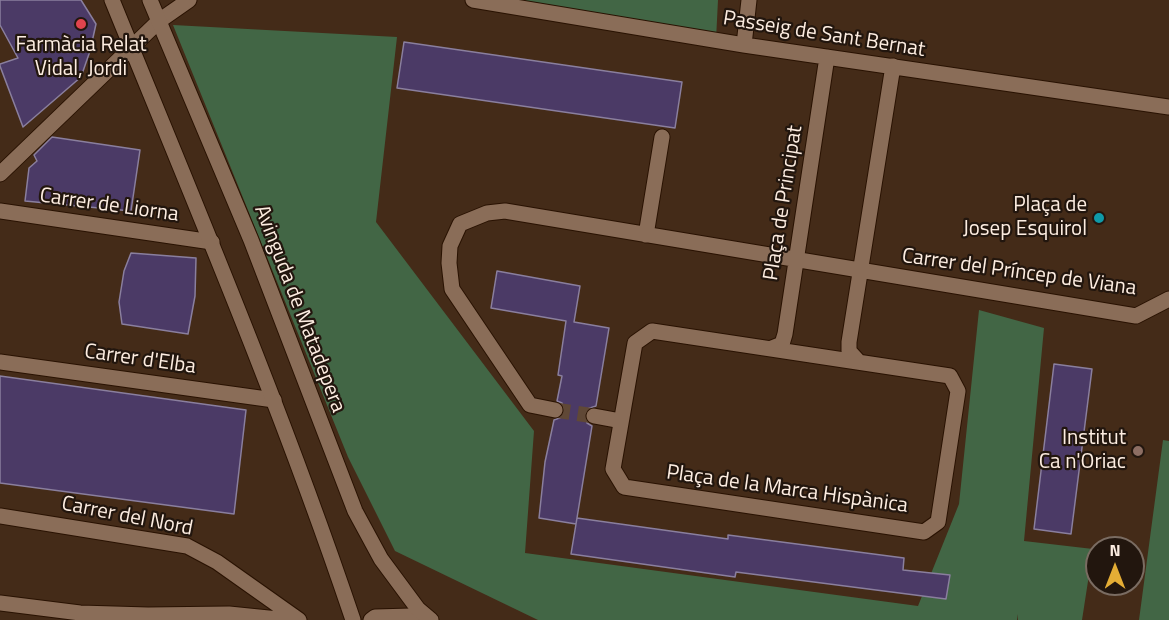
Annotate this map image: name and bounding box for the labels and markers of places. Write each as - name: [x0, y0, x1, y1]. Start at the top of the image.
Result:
- marker: Farmàcia Relat Vidal, Jordi: [74, 17, 88, 31]
- place label: Farmàcia Relat Vidal, Jordi: [15, 33, 147, 83]
- place label: Plaça de Josep Esquirol: [963, 193, 1087, 243]
- marker: Plaça de Josep Esquirol: [1092, 211, 1106, 225]
- place label: Institut Ca n'Oriac: [1039, 426, 1126, 476]
- marker: Institut Ca n'Oriac: [1131, 444, 1145, 458]

